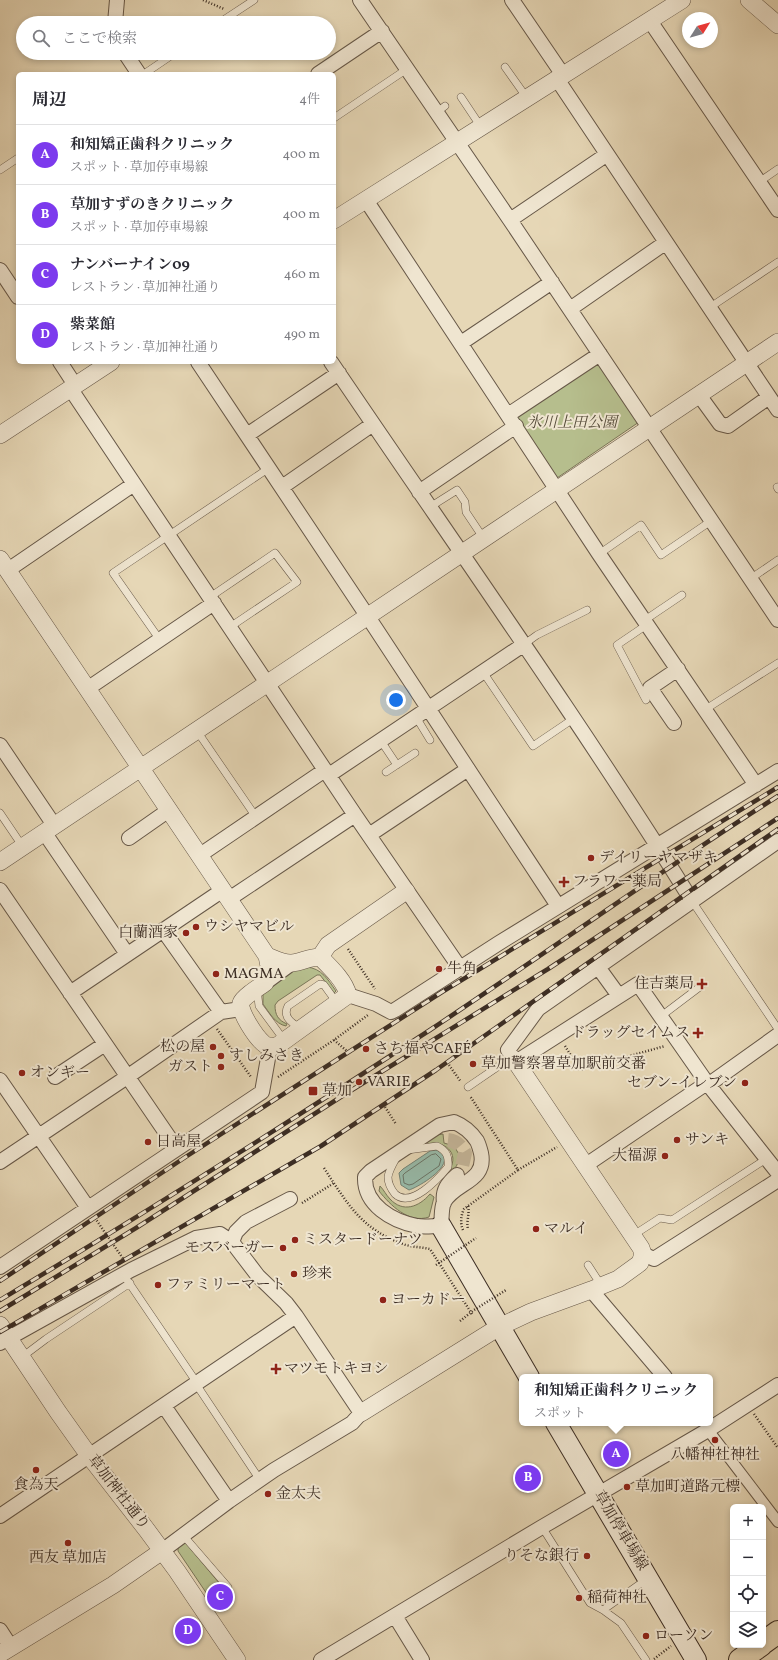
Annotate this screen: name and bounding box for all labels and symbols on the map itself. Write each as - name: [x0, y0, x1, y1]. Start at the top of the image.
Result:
- north arrow: [682, 12, 718, 48]
- park label: 氷川上田公園: [527, 413, 620, 434]
- your location: [386, 690, 406, 710]
- place label: デイリーヤマザキ: [599, 848, 718, 869]
- marker: デイリーヤマザキ: [586, 853, 596, 863]
- place label: フラワー薬局: [572, 872, 662, 893]
- marker: フラワー薬局: [559, 877, 569, 887]
- place label: ウシヤマビル: [204, 917, 294, 938]
- marker: ウシヤマビル: [191, 922, 201, 932]
- place label: 白蘭酒家: [118, 923, 178, 944]
- marker: 白蘭酒家: [181, 928, 191, 938]
- place label: 牛角: [447, 959, 477, 980]
- place label: MAGMA: [224, 964, 284, 985]
- marker: 牛角: [434, 964, 444, 974]
- marker: MAGMA: [211, 969, 221, 979]
- place label: 住吉薬局: [634, 974, 694, 995]
- marker: 住吉薬局: [697, 979, 707, 989]
- place label: ドラッグセイムス: [571, 1023, 690, 1044]
- marker: ドラッグセイムス: [693, 1028, 703, 1038]
- place label: 松の屋: [160, 1037, 205, 1058]
- place label: さち福やCAFÉ: [374, 1039, 472, 1060]
- marker: 松の屋: [208, 1042, 218, 1052]
- marker: さち福やCAFÉ: [361, 1044, 371, 1054]
- place label: すしみさき: [229, 1046, 304, 1067]
- marker: すしみさき: [216, 1051, 226, 1061]
- place label: 草加警察署草加駅前交番: [481, 1054, 646, 1075]
- place label: ガスト: [168, 1057, 213, 1078]
- marker: 草加警察署草加駅前交番: [468, 1059, 478, 1069]
- marker: ガスト: [216, 1062, 226, 1072]
- place label: オンギー: [30, 1063, 90, 1084]
- marker: オンギー: [17, 1068, 27, 1078]
- place label: VARIE: [367, 1072, 410, 1093]
- place label: セブン-イレブン: [627, 1073, 737, 1094]
- marker: VARIE: [354, 1077, 364, 1087]
- marker: セブン-イレブン: [740, 1078, 750, 1088]
- place label: 草加: [322, 1081, 352, 1102]
- marker: 草加: [307, 1085, 319, 1097]
- place label: サンキ: [685, 1130, 729, 1151]
- place label: 日高屋: [156, 1132, 201, 1153]
- marker: サンキ: [672, 1135, 682, 1145]
- marker: 日高屋: [143, 1137, 153, 1147]
- place label: 大福源: [612, 1146, 657, 1167]
- marker: 大福源: [660, 1151, 670, 1161]
- place label: マルイ: [544, 1219, 588, 1240]
- marker: マルイ: [531, 1224, 541, 1234]
- place label: ミスタードーナツ: [303, 1230, 423, 1251]
- marker: ミスタードーナツ: [290, 1235, 300, 1245]
- place label: モスバーガー: [185, 1238, 275, 1259]
- marker: モスバーガー: [278, 1243, 288, 1253]
- place label: 珍来: [302, 1264, 332, 1285]
- marker: 珍来: [289, 1269, 299, 1279]
- place label: ファミリーマート: [166, 1275, 286, 1296]
- marker: ファミリーマート: [153, 1280, 163, 1290]
- place label: ヨーカドー: [391, 1290, 466, 1311]
- marker: ヨーカドー: [378, 1295, 388, 1305]
- place label: マツモトキヨシ: [284, 1359, 389, 1380]
- marker: マツモトキヨシ: [271, 1364, 281, 1374]
- marker: 八幡神社神社: [710, 1435, 720, 1445]
- pin: A: [603, 1439, 629, 1469]
- place label: 八幡神社神社: [670, 1445, 760, 1466]
- street label: 草加神社通り: [82, 1451, 154, 1535]
- pin: B: [515, 1463, 541, 1493]
- marker: 食為天: [31, 1465, 41, 1475]
- place label: 食為天: [13, 1475, 59, 1496]
- place label: 草加町道路元標: [635, 1477, 740, 1498]
- marker: 草加町道路元標: [622, 1482, 632, 1492]
- place label: 金太夫: [276, 1484, 321, 1505]
- street label: 草加停車場線: [588, 1487, 652, 1575]
- marker: 金太夫: [263, 1489, 273, 1499]
- marker: 西友 草加店: [63, 1538, 73, 1548]
- place label: りそな銀行: [504, 1546, 579, 1567]
- place label: 西友 草加店: [29, 1548, 107, 1569]
- marker: りそな銀行: [582, 1551, 592, 1561]
- pin: C: [207, 1582, 233, 1612]
- place label: 稲荷神社: [587, 1588, 647, 1609]
- marker: 稲荷神社: [574, 1593, 584, 1603]
- pin: D: [175, 1616, 201, 1646]
- place label: ローソン: [654, 1626, 713, 1647]
- marker: ローソン: [641, 1631, 651, 1641]

